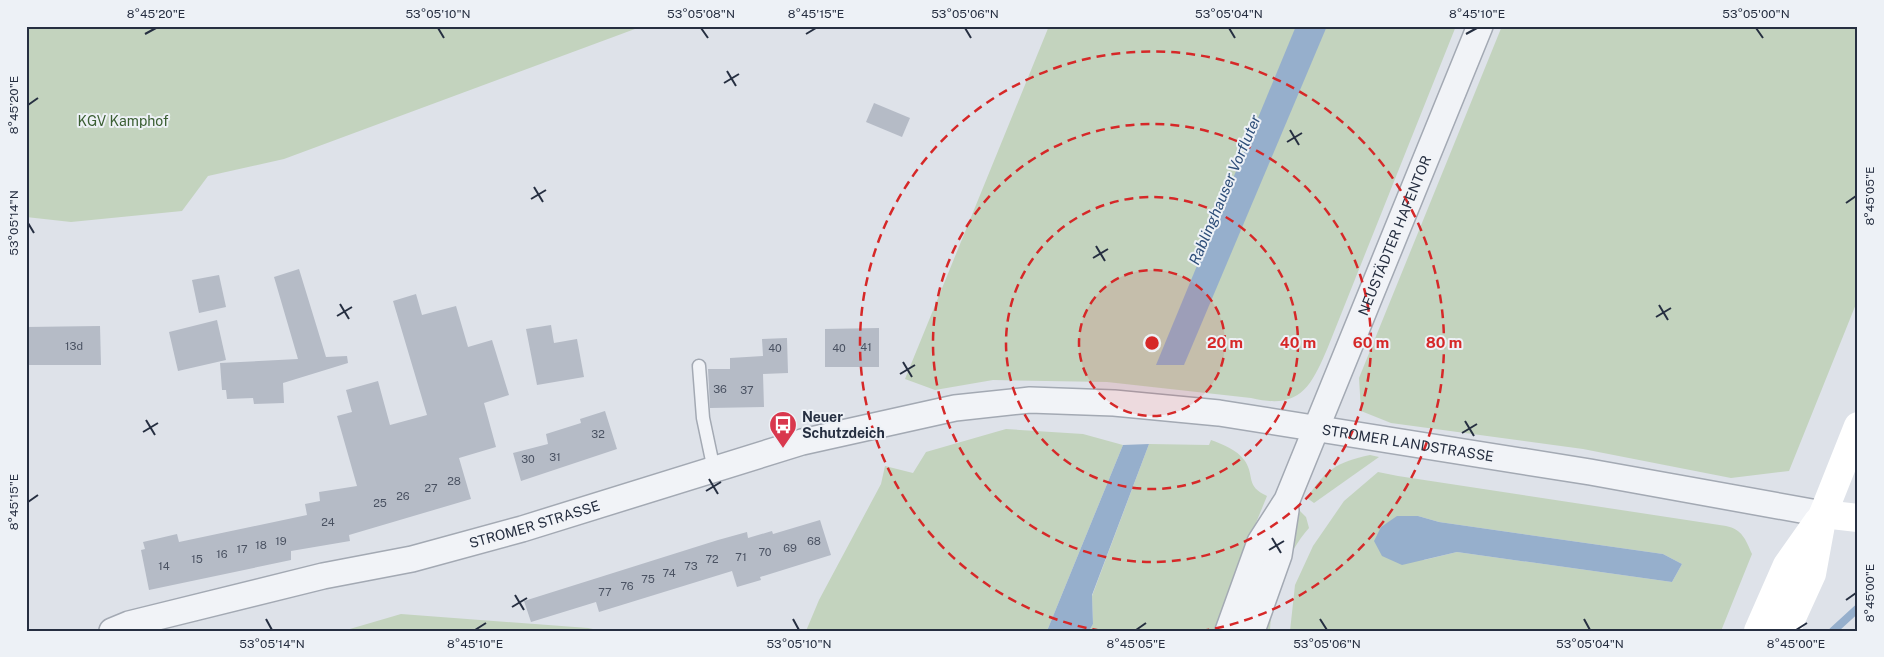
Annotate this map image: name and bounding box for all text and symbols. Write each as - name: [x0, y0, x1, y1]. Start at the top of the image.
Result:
- text: 8°45'20"E: [127, 7, 185, 21]
- text: 53°05'10"N: [405, 7, 471, 21]
- text: 53°05'08"N: [667, 7, 735, 21]
- text: 8°45'15"E: [788, 7, 844, 21]
- text: 53°05'06"N: [931, 7, 999, 21]
- text: 53°05'04"N: [1195, 7, 1263, 21]
- text: 8°45'10"E: [1449, 7, 1505, 21]
- text: 53°05'00"N: [1722, 7, 1790, 21]
- text: 8°45'20"E: [7, 76, 21, 134]
- water label: Rablinghauser Vorfluter: [1185, 112, 1264, 267]
- park label: KGV Kamphof: [78, 113, 169, 129]
- street label: NEUSTÄDTER HAFENTOR: [1355, 153, 1434, 318]
- text: 8°45'05"E: [1863, 166, 1877, 226]
- text: 53°05'14"N: [7, 190, 21, 256]
- centre of rings: [1143, 334, 1161, 352]
- text: 20 m: [1207, 334, 1243, 351]
- text: 40 m: [1280, 334, 1316, 351]
- text: 60 m: [1353, 334, 1389, 351]
- text: 80 m: [1426, 334, 1462, 351]
- house number: 13d: [65, 340, 83, 352]
- house number: 41: [860, 341, 872, 353]
- house number: 40: [768, 342, 782, 354]
- house number: 40: [832, 342, 846, 354]
- house number: 36: [713, 383, 727, 395]
- house number: 37: [740, 384, 754, 396]
- place label: Neuer Schutzdeich: [802, 409, 885, 441]
- bus stop icon: Neuer Schutzdeich: [768, 410, 798, 449]
- street label: STROMER LANDSTRASSE: [1321, 421, 1495, 465]
- house number: 32: [591, 428, 605, 440]
- house number: 31: [549, 451, 561, 463]
- house number: 30: [521, 453, 535, 465]
- text: 8°45'15"E: [7, 474, 21, 530]
- house number: 28: [447, 475, 461, 487]
- house number: 27: [424, 482, 438, 494]
- house number: 26: [396, 490, 410, 502]
- house number: 25: [373, 497, 387, 509]
- street label: STROMER STRASSE: [467, 497, 602, 551]
- house number: 24: [321, 516, 335, 528]
- house number: 19: [275, 535, 287, 547]
- house number: 68: [807, 535, 821, 547]
- house number: 18: [255, 539, 267, 551]
- house number: 69: [783, 542, 797, 554]
- house number: 17: [236, 543, 248, 555]
- house number: 70: [758, 546, 772, 558]
- house number: 16: [216, 548, 228, 560]
- house number: 71: [735, 551, 747, 563]
- house number: 15: [191, 553, 203, 565]
- house number: 72: [705, 553, 719, 565]
- house number: 14: [158, 560, 170, 572]
- house number: 73: [684, 560, 698, 572]
- text: 8°45'00"E: [1863, 564, 1877, 622]
- house number: 74: [662, 567, 676, 579]
- house number: 75: [641, 573, 655, 585]
- house number: 76: [620, 580, 634, 592]
- house number: 77: [598, 586, 612, 598]
- text: 53°05'14"N: [239, 637, 305, 651]
- text: 8°45'10"E: [447, 637, 503, 651]
- text: 53°05'10"N: [766, 637, 832, 651]
- text: 8°45'05"E: [1106, 637, 1166, 651]
- text: 53°05'06"N: [1293, 637, 1361, 651]
- text: 53°05'04"N: [1556, 637, 1624, 651]
- text: 8°45'00"E: [1767, 637, 1825, 651]

